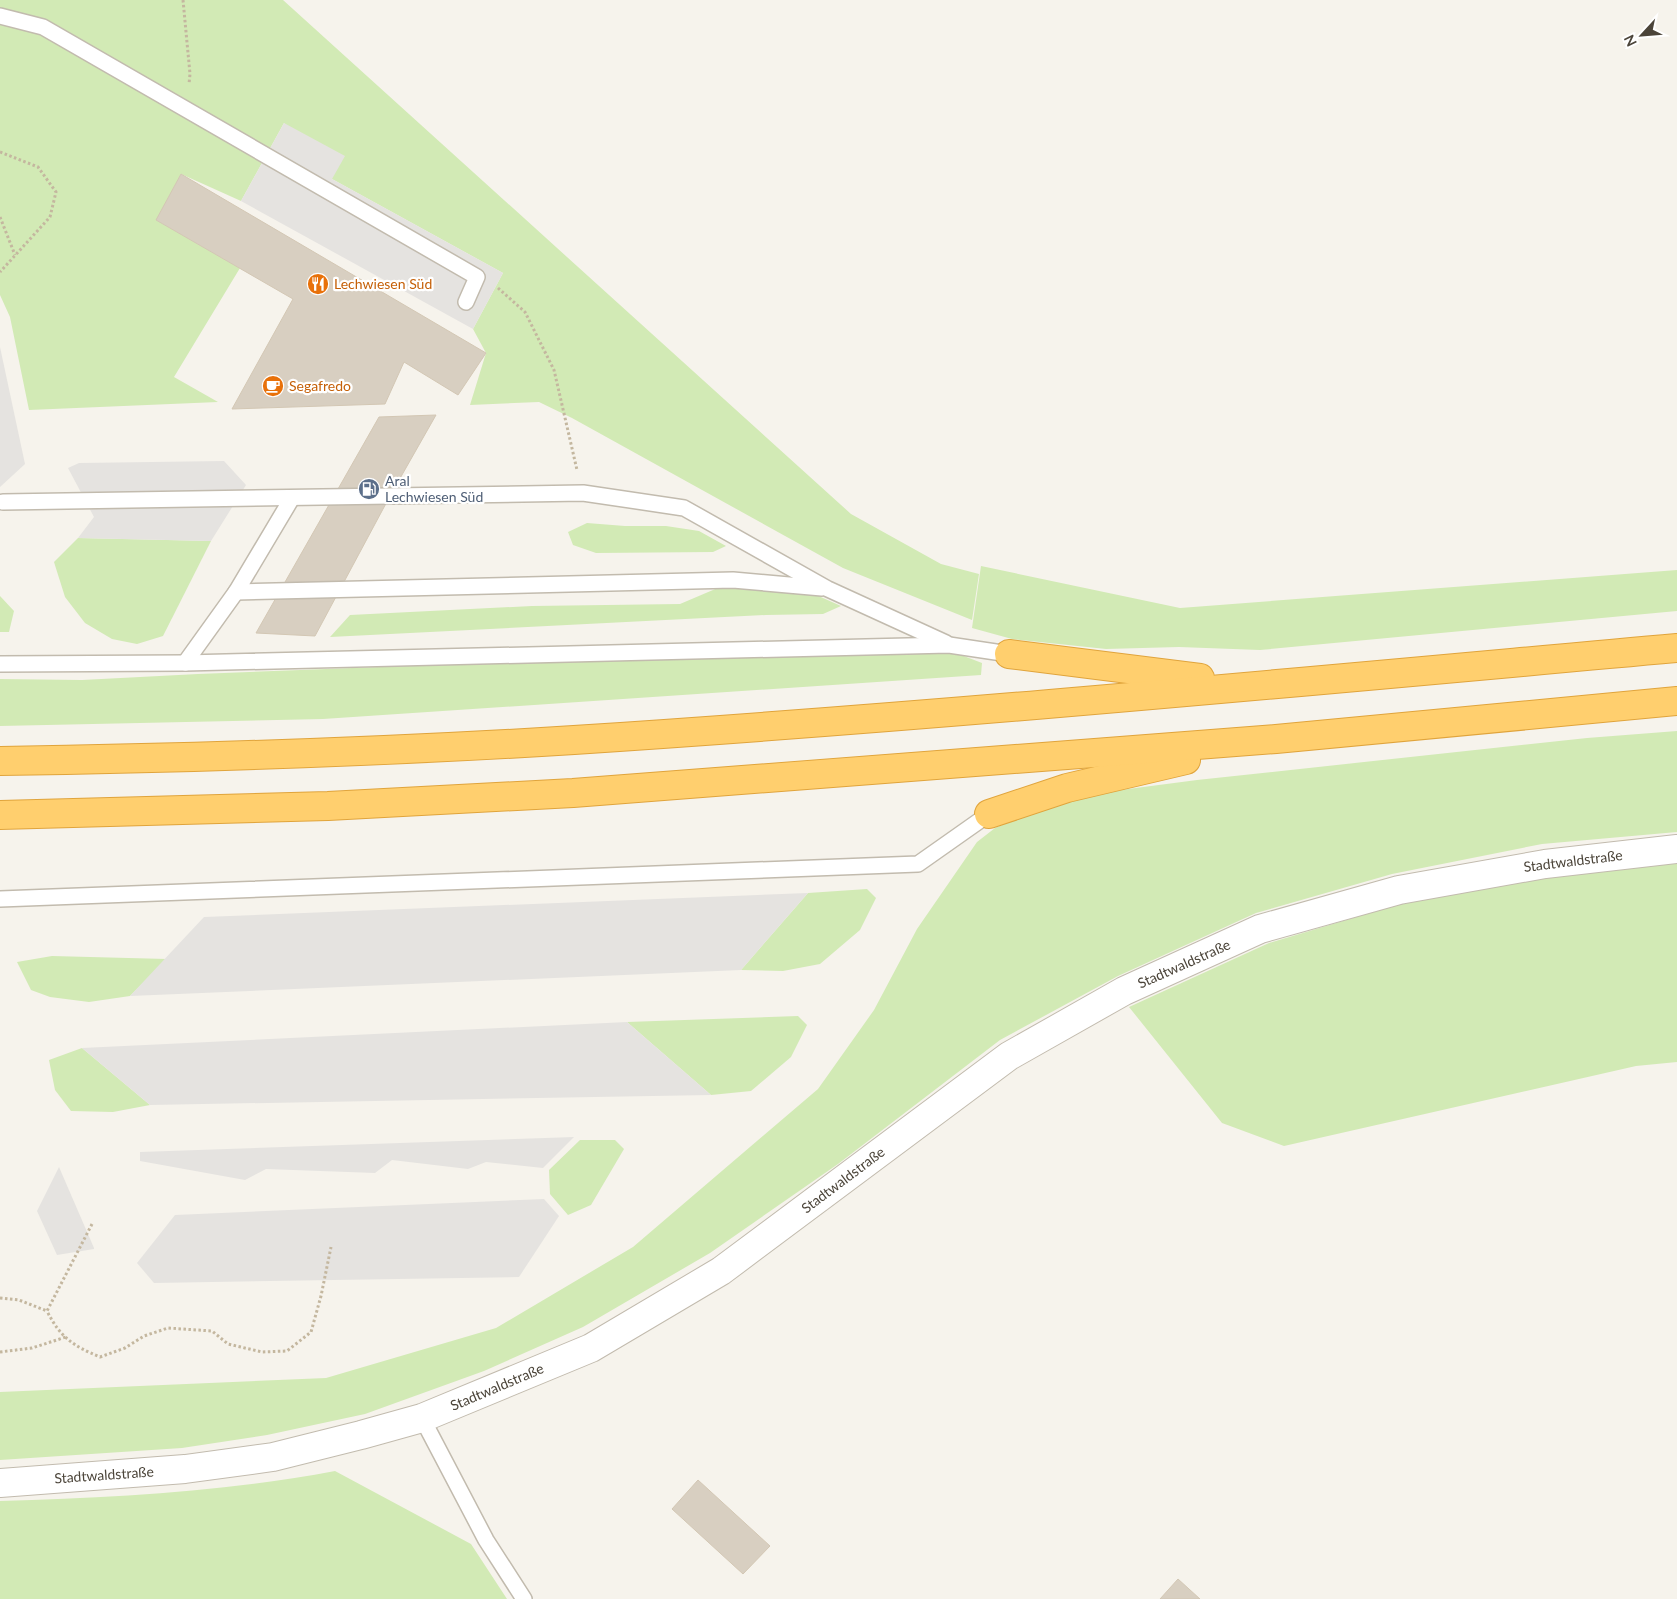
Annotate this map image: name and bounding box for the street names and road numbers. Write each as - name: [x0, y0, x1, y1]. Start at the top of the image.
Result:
- street label: Stadtwaldstraße: [1522, 846, 1623, 875]
- street label: Stadtwaldstraße: [1135, 936, 1233, 992]
- street label: Stadtwaldstraße: [798, 1143, 888, 1216]
- street label: Stadtwaldstraße: [448, 1359, 546, 1414]
- street label: Stadtwaldstraße: [54, 1463, 154, 1486]

